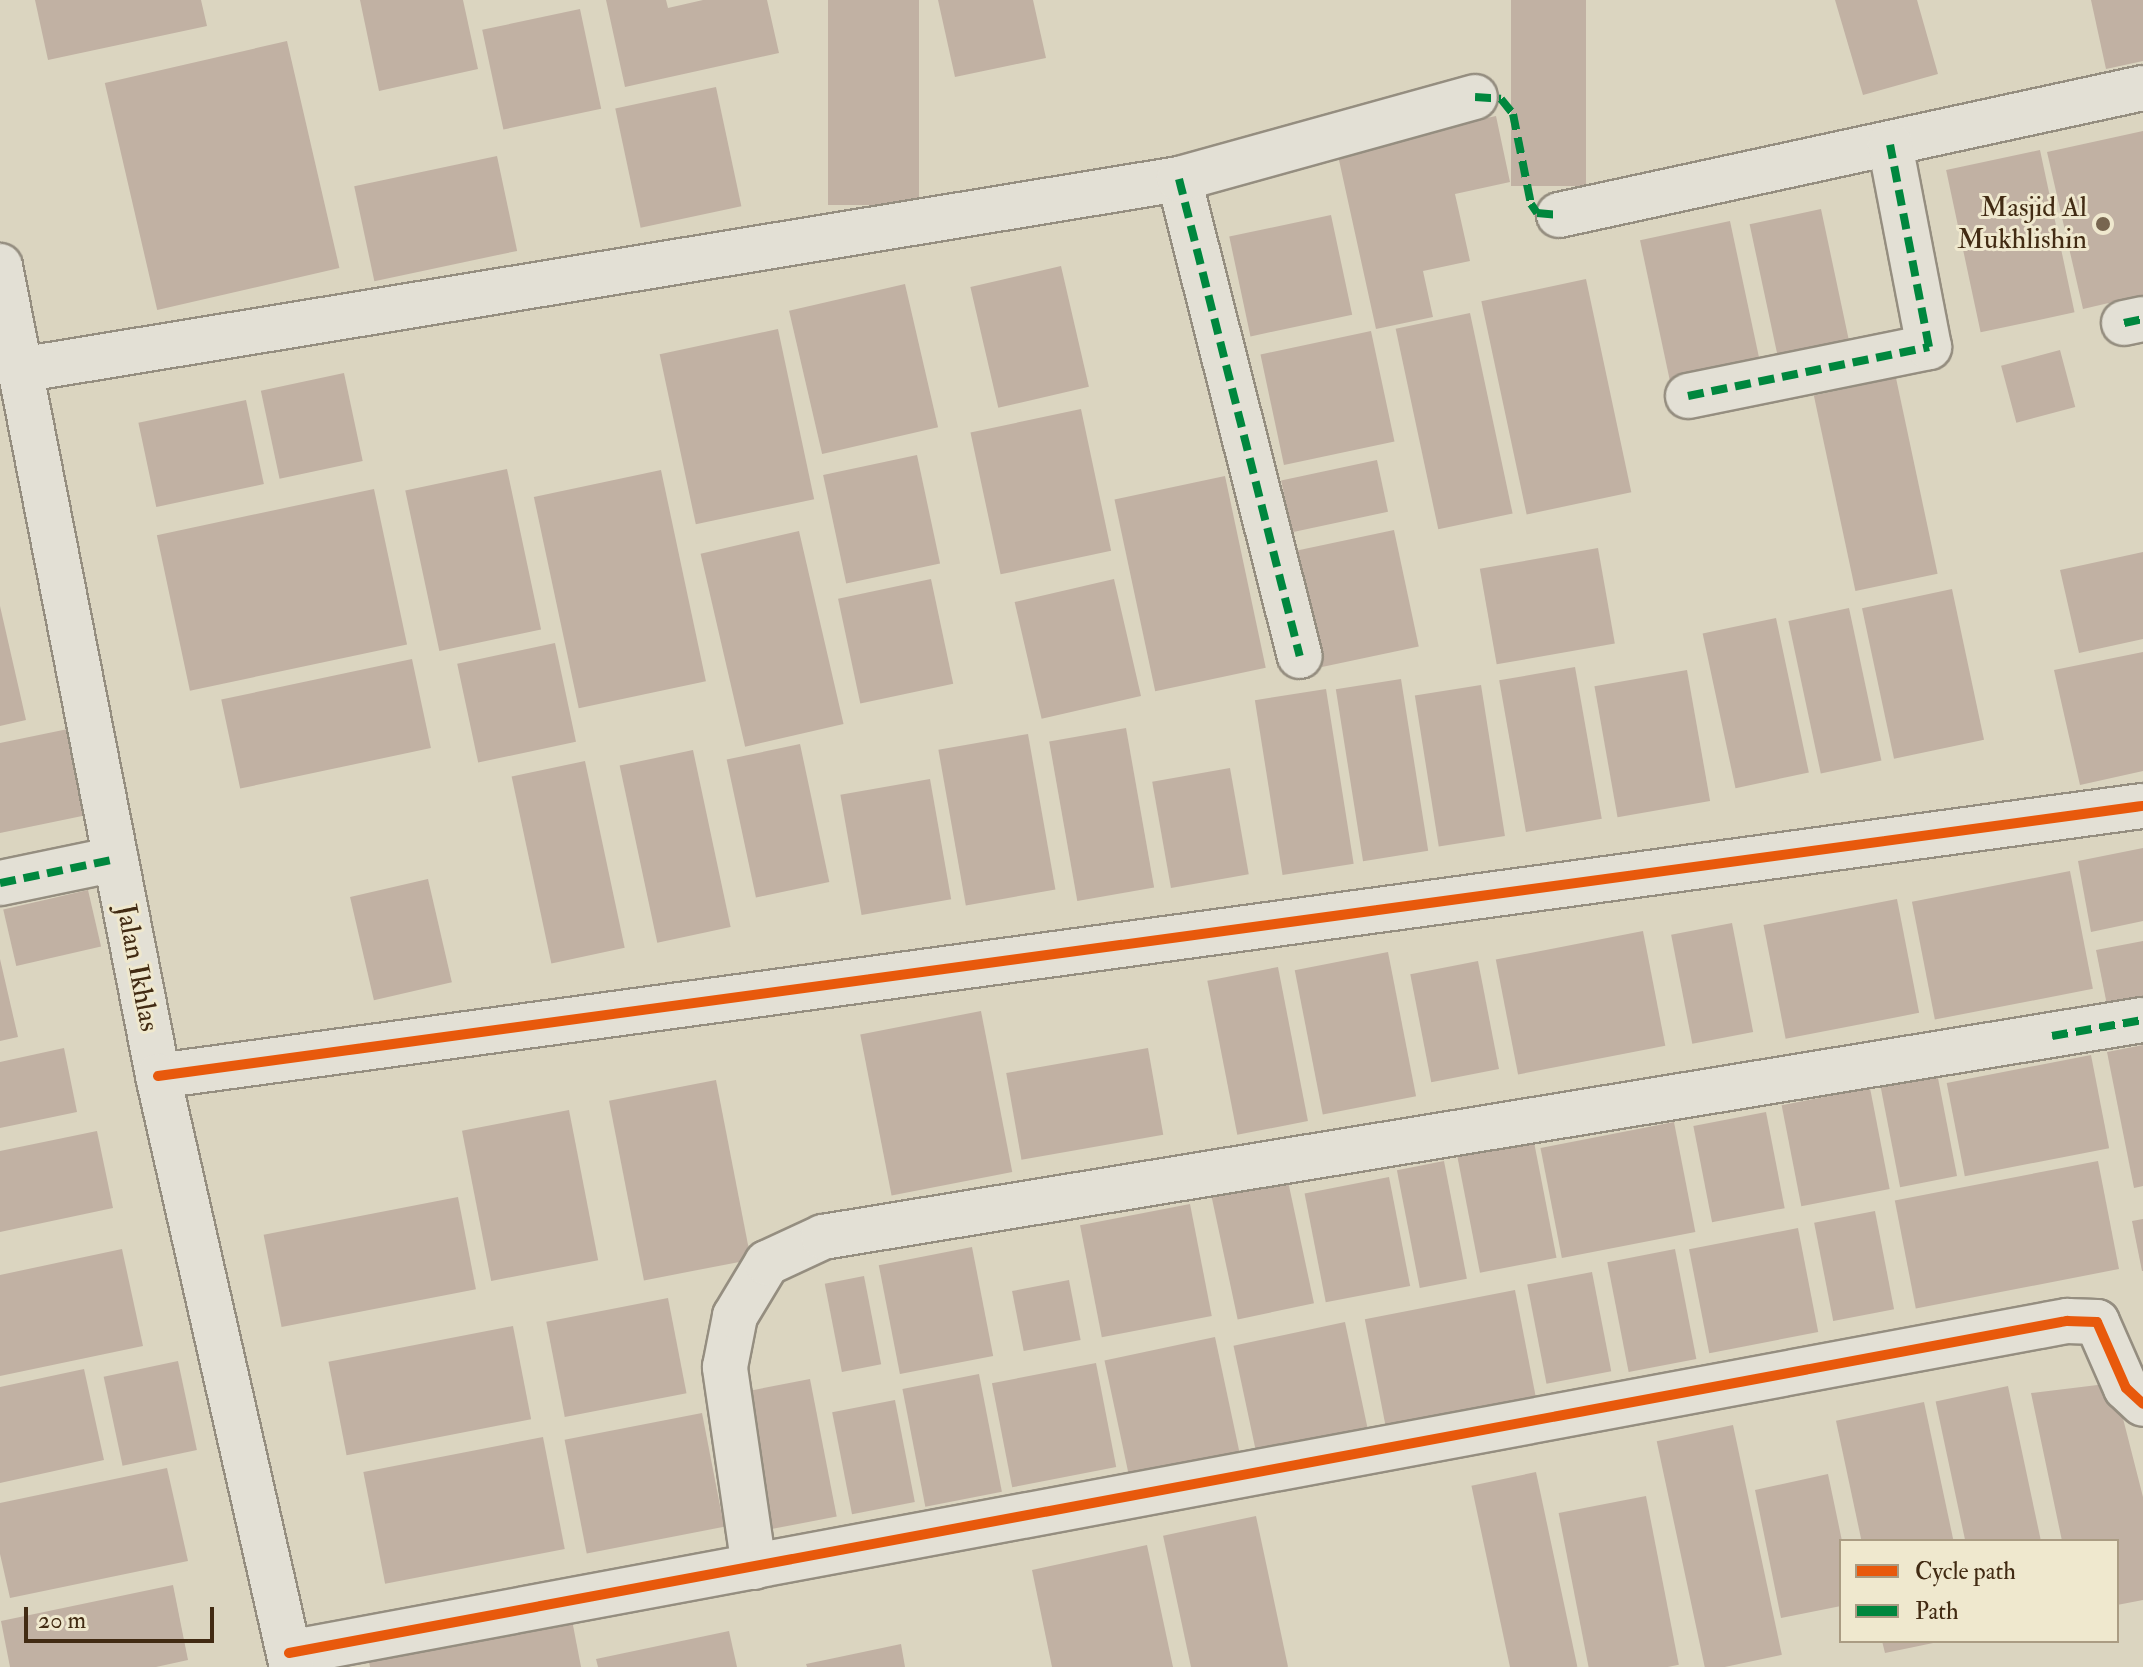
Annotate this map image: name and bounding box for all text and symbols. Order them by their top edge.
place label: Masjid Al Mukhlishin [1957,191,2087,257]
marker: Masjid Al Mukhlishin [2094,215,2112,233]
street label: Jalan Ikhlas [108,902,166,1034]
legend [1839,1539,2119,1643]
text: Cycle path [1915,1556,2016,1587]
scale bar [28,1591,218,1641]
text: Path [1915,1596,1959,1627]
text: 20 m [38,1605,86,1636]

